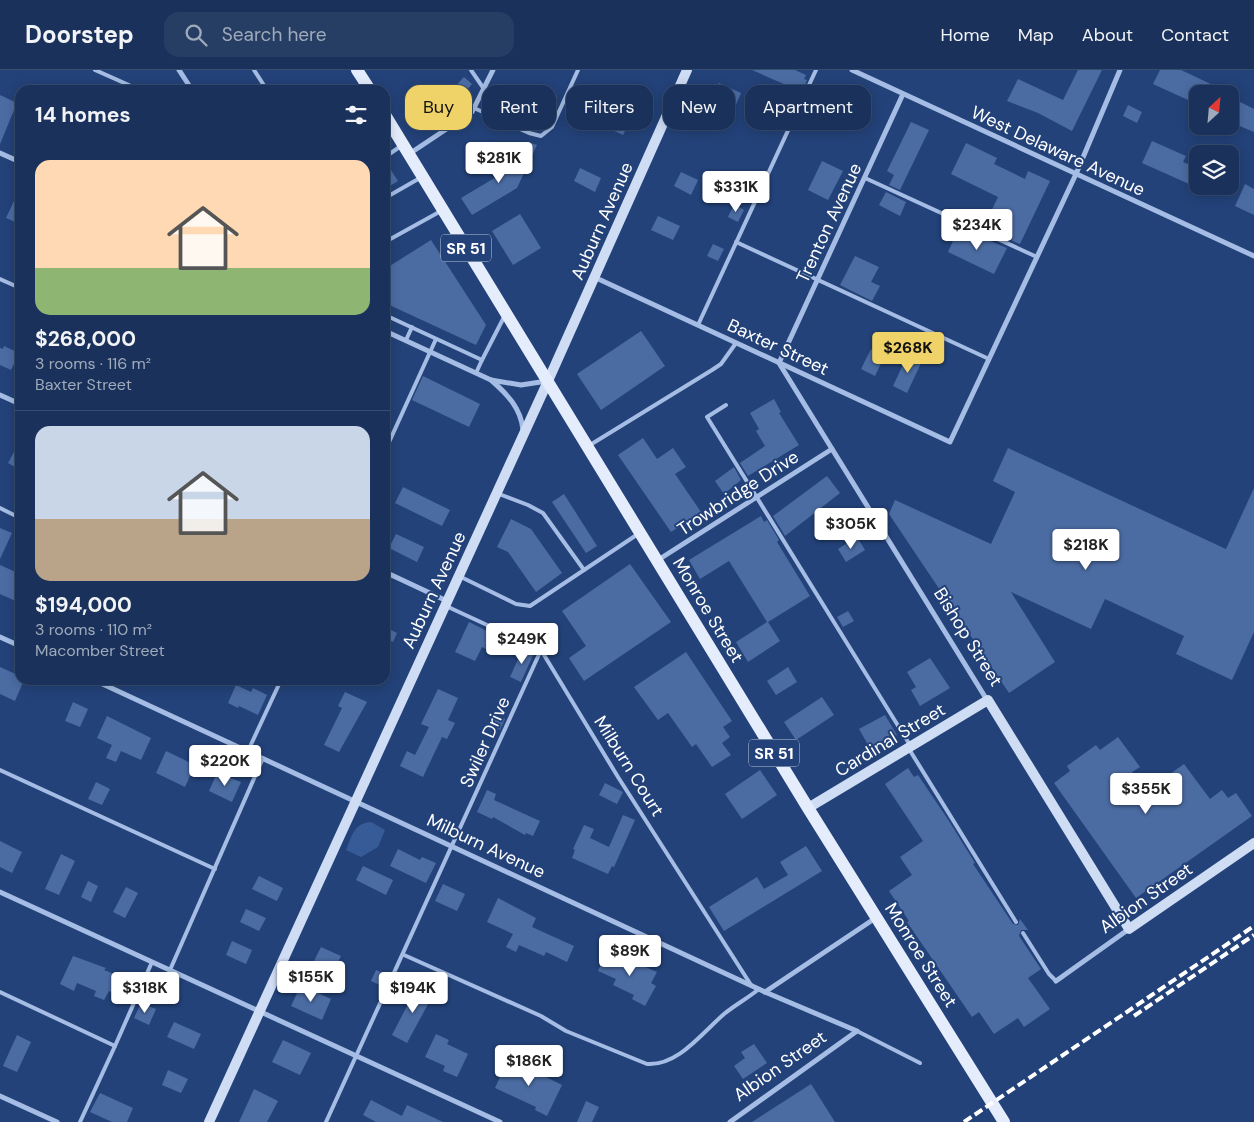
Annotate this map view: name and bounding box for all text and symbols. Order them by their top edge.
search box [164,12,514,57]
text: Doorstep [25,19,134,50]
icon: search [182,21,210,49]
text: Search here [222,22,327,47]
text: Home [940,23,990,47]
text: Map [1018,23,1054,47]
text: About [1082,23,1133,47]
text: Contact [1161,23,1229,47]
chip: Buy [405,85,472,130]
chip: Rent [482,85,556,130]
chip: Filters [566,85,653,130]
chip: New [663,85,735,130]
chip: Apartment [745,85,871,130]
north arrow [1189,85,1239,135]
map controls [1189,85,1239,195]
street label: West Delaware Avenue [967,100,1149,202]
text: 14 homes [35,101,131,129]
icon: filters [342,101,370,129]
pin: $281K [464,142,534,184]
button: layers [1189,145,1239,195]
text: $281K [477,147,521,168]
street label: Auburn Avenue [565,158,639,284]
street label: Trenton Avenue [791,159,867,287]
pin: $331K [701,170,771,213]
text: $331K [713,176,759,197]
icon: home [158,193,248,283]
pin: $234K [942,208,1012,251]
text: $234K [952,214,1002,235]
road number: SR 51 [441,234,491,262]
street label: Baxter Street [724,313,832,381]
text: $268,000 [35,325,136,353]
pin: $268K [873,332,943,374]
text: $268K [883,337,933,358]
text: 3 rooms · 116 m² [35,353,151,374]
text: Baxter Street [35,374,132,395]
street label: Trowbridge Drive [673,445,803,541]
icon: home [158,458,248,548]
pin: $305K [816,508,886,550]
text: $305K [826,513,876,534]
street label: Auburn Avenue [396,528,472,652]
pin: $218K [1051,528,1121,571]
text: $218K [1063,534,1109,555]
street label: Monroe Street [667,553,749,667]
street label: Bishop Street [928,583,1008,691]
text: $194,000 [35,591,132,619]
text: 3 rooms · 110 m² [35,619,152,640]
pin: $249K [487,622,557,665]
text: $249K [497,628,547,649]
text: Macomber Street [35,640,165,661]
street label: Swiler Drive [454,693,516,791]
street label: Cardinal Street [830,698,950,782]
street label: Milburn Court [588,711,670,821]
road number: SR 51 [749,740,799,766]
pin: $220K [190,744,260,787]
text: $220K [200,750,250,771]
pin: $355K [1111,772,1181,815]
text: $355K [1121,778,1171,799]
street label: Milburn Avenue [423,808,549,884]
street label: Albion Street [1095,857,1197,939]
street label: Monroe Street [879,898,963,1012]
pin: $89K [600,934,660,977]
text: $89K [610,940,650,961]
pin: $155K [276,960,346,1003]
text: $155K [288,966,334,987]
pin: $318K [110,972,180,1014]
pin: $194K [378,972,448,1014]
text: $318K [122,977,168,998]
text: $194K [390,977,436,998]
street label: Albion Street [729,1025,831,1107]
pin: $186K [494,1044,564,1087]
text: $186K [506,1050,552,1071]

